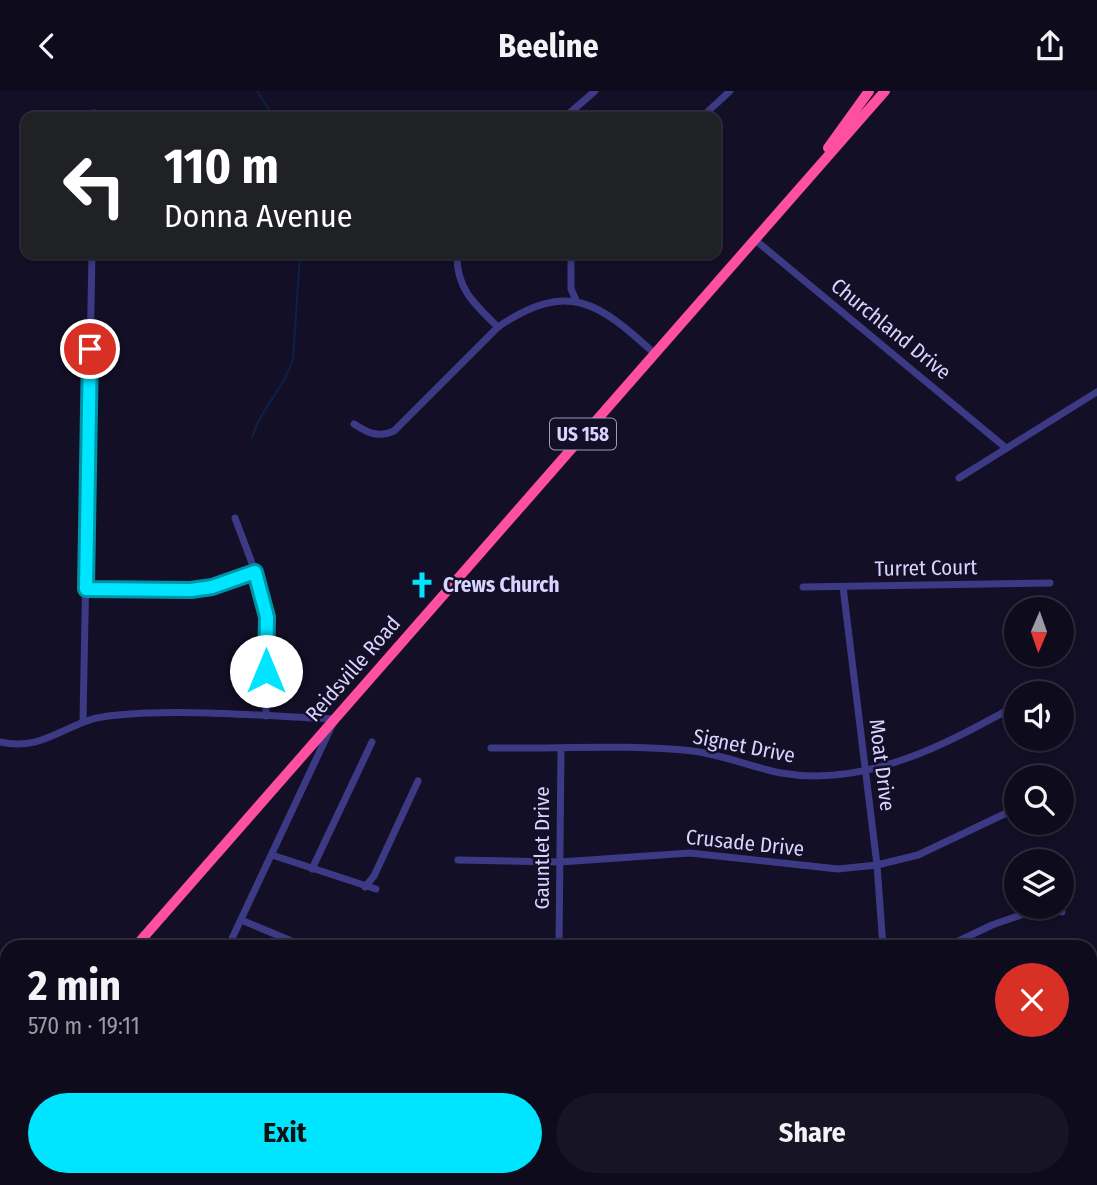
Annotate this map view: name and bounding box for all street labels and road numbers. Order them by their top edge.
street label: Churchland Drive [826,273,956,385]
road number: US 158 [550,419,616,449]
street label: Turret Court [874,554,978,582]
street label: Reidsville Road [300,611,406,727]
street label: Moat Drive [863,718,901,812]
street label: Signet Drive [691,723,797,769]
street label: Gauntlet Drive [529,786,555,910]
street label: Crusade Drive [685,824,805,862]

